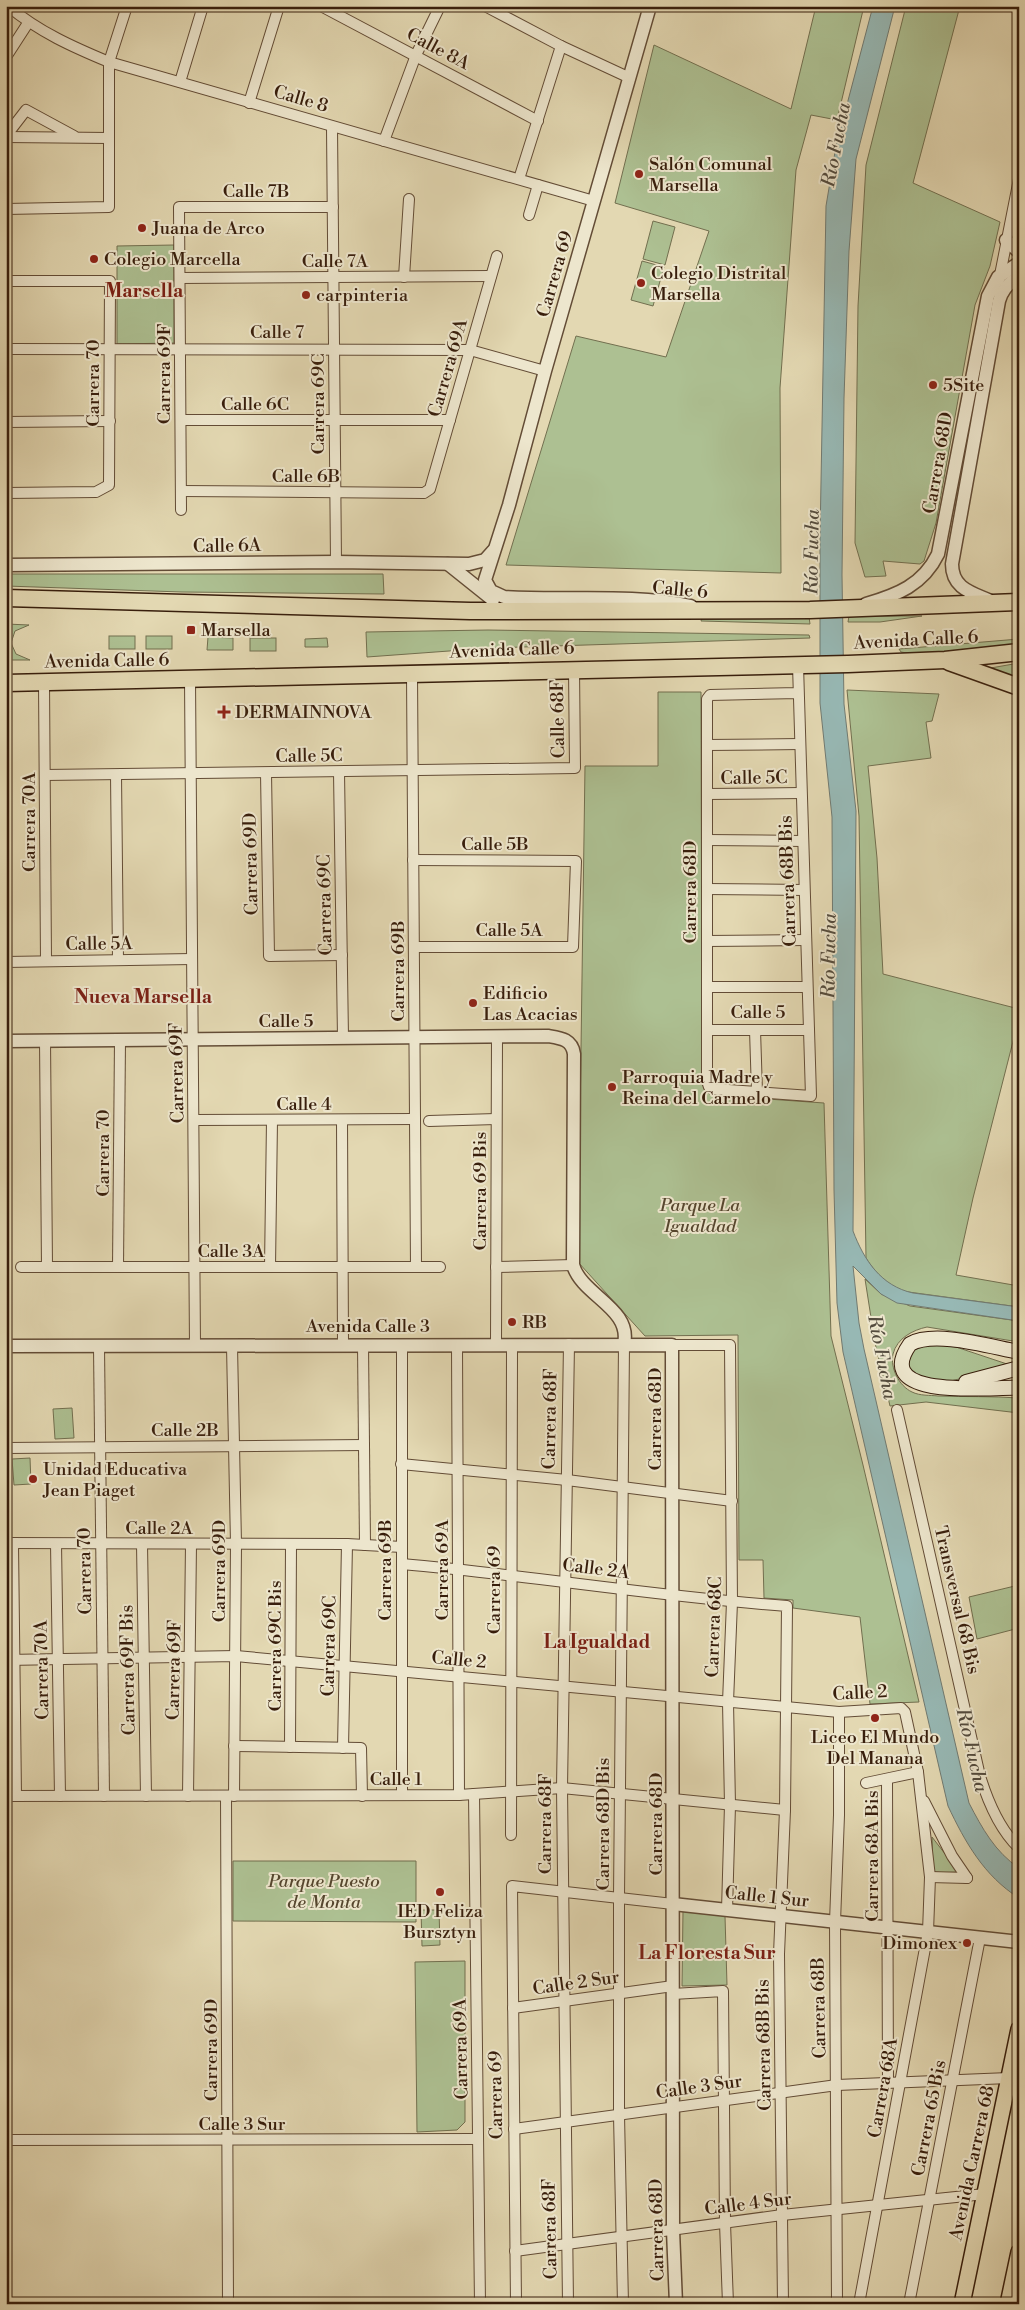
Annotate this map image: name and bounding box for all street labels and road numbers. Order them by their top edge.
street label: Calle 8A [402,23,474,75]
street label: Calle 8 [271,80,331,118]
street label: Calle 7B [223,180,289,203]
street label: Carrera 69 [532,228,578,320]
street label: Calle 7A [302,250,369,273]
street label: Carrera 69A [423,316,473,420]
street label: Calle 7 [250,321,304,344]
street label: Carrera 69F [153,324,176,424]
street label: Carrera 70 [82,339,105,427]
street label: Carrera 69C [307,353,330,455]
street label: Calle 6C [221,393,289,416]
street label: Carrera 68D [918,410,958,516]
street label: Calle 6B [272,465,340,488]
street label: Calle 6A [193,534,262,558]
street label: Calle 6 [651,576,709,604]
street label: Avenida Calle 6 [852,625,979,655]
street label: Avenida Calle 6 [448,636,575,664]
street label: Avenida Calle 6 [43,648,170,674]
street label: Calle 68F [546,679,570,759]
street label: Calle 5C [275,744,343,768]
street label: Calle 5C [720,766,788,790]
street label: Carrera 70A [18,771,41,872]
street label: Carrera 69D [239,812,263,916]
street label: Carrera 68B Bis [774,815,802,947]
street label: Calle 5B [461,833,529,856]
street label: Carrera 68D [679,841,702,943]
street label: Carrera 69C [313,854,337,956]
street label: Calle 5A [475,919,543,942]
street label: Carrera 69B [387,920,410,1022]
street label: Calle 5A [65,932,133,956]
street label: Calle 5 [731,1001,785,1024]
street label: Calle 5 [259,1010,313,1033]
street label: Carrera 69F [165,1022,189,1123]
street label: Calle 4 [276,1093,332,1116]
street label: Carrera 70 [92,1109,115,1197]
street label: Carrera 69 Bis [469,1131,492,1250]
street label: Calle 3A [197,1240,265,1263]
street label: Avenida Calle 3 [305,1315,430,1338]
street label: Carrera 68F [538,1368,562,1470]
street label: Carrera 68D [644,1368,667,1470]
street label: Calle 2B [151,1419,219,1442]
street label: Calle 2A [125,1517,193,1540]
street label: Carrera 69B [374,1519,397,1621]
street label: Carrera 69A [431,1519,454,1621]
street label: Carrera 69D [208,1520,231,1622]
street label: Transversal 68 Bis [929,1524,985,1676]
street label: Carrera 70 [73,1527,97,1615]
street label: Carrera 69 [483,1546,506,1634]
street label: Calle 2A [561,1553,632,1585]
street label: Carrera 68C [701,1576,727,1678]
street label: Carrera 69C Bis [264,1580,287,1712]
street label: Carrera 69C [317,1595,341,1697]
street label: Carrera 69F Bis [115,1604,141,1736]
street label: Carrera 70A [30,1619,54,1720]
street label: Carrera 69F [162,1619,186,1720]
street label: Calle 2 [431,1646,487,1674]
street label: Calle 2 [832,1680,888,1706]
street label: Carrera 68D Bis [592,1757,615,1890]
street label: Calle 1 [370,1768,423,1791]
street label: Carrera 68D [645,1773,668,1875]
street label: Carrera 68F [534,1774,557,1874]
street label: Carrera 68A Bis [861,1790,884,1922]
street label: Calle 1 Sur [724,1881,811,1913]
street label: Carrera 68B [807,1957,831,2059]
street label: Calle 2 Sur [531,1966,621,2000]
street label: Carrera 68B Bis [751,1979,777,2111]
street label: Carrera 69A [449,1998,473,2100]
street label: Carrera 69D [200,1999,223,2101]
street label: Carrera 68A [863,2036,903,2140]
street label: Carrera 69 [484,2050,508,2140]
street label: Carrera 65 Bis [906,2058,952,2178]
street label: Calle 3 Sur [654,2070,744,2104]
street label: Avenida Carrera 68 [944,2083,1000,2244]
street label: Calle 3 Sur [199,2113,286,2136]
street label: Carrera 68F [538,2178,562,2280]
street label: Carrera 68D [645,2178,669,2282]
street label: Calle 4 Sur [703,2187,793,2221]

